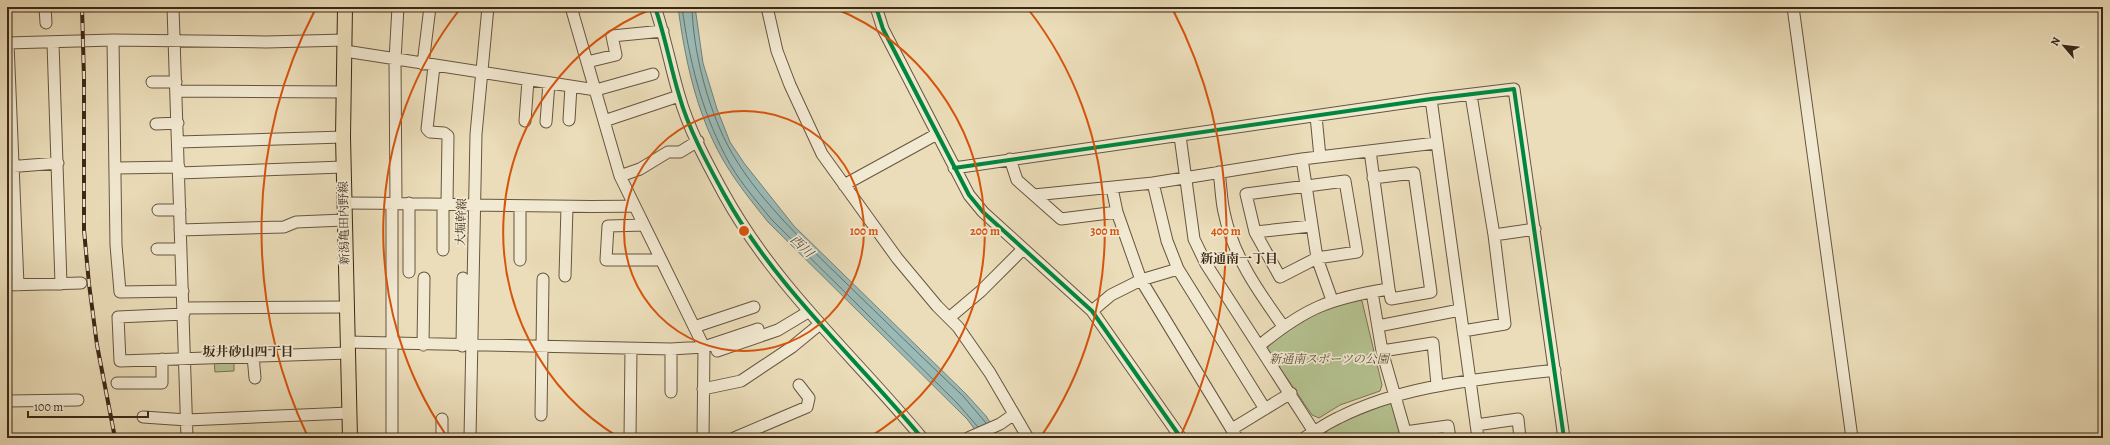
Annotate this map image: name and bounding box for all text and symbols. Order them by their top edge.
north arrow [2044,26,2084,66]
text: N [2047,34,2064,49]
street label: 新潟亀田内野線 [335,181,353,265]
street label: 大堀幹線 [452,198,470,246]
text: 100 m [850,223,878,239]
text: 200 m [970,223,1000,239]
text: 300 m [1090,223,1120,239]
text: 400 m [1211,223,1241,239]
centre of rings [737,224,751,238]
water label: 西川 [787,231,819,263]
district label: 新通南一丁目 [1200,250,1278,267]
district label: 坂井砂山四丁目 [202,343,294,360]
park label: 新通南スポーツの公園 [1269,351,1391,367]
scale bar [28,393,148,419]
text: 100 m [34,399,63,415]

